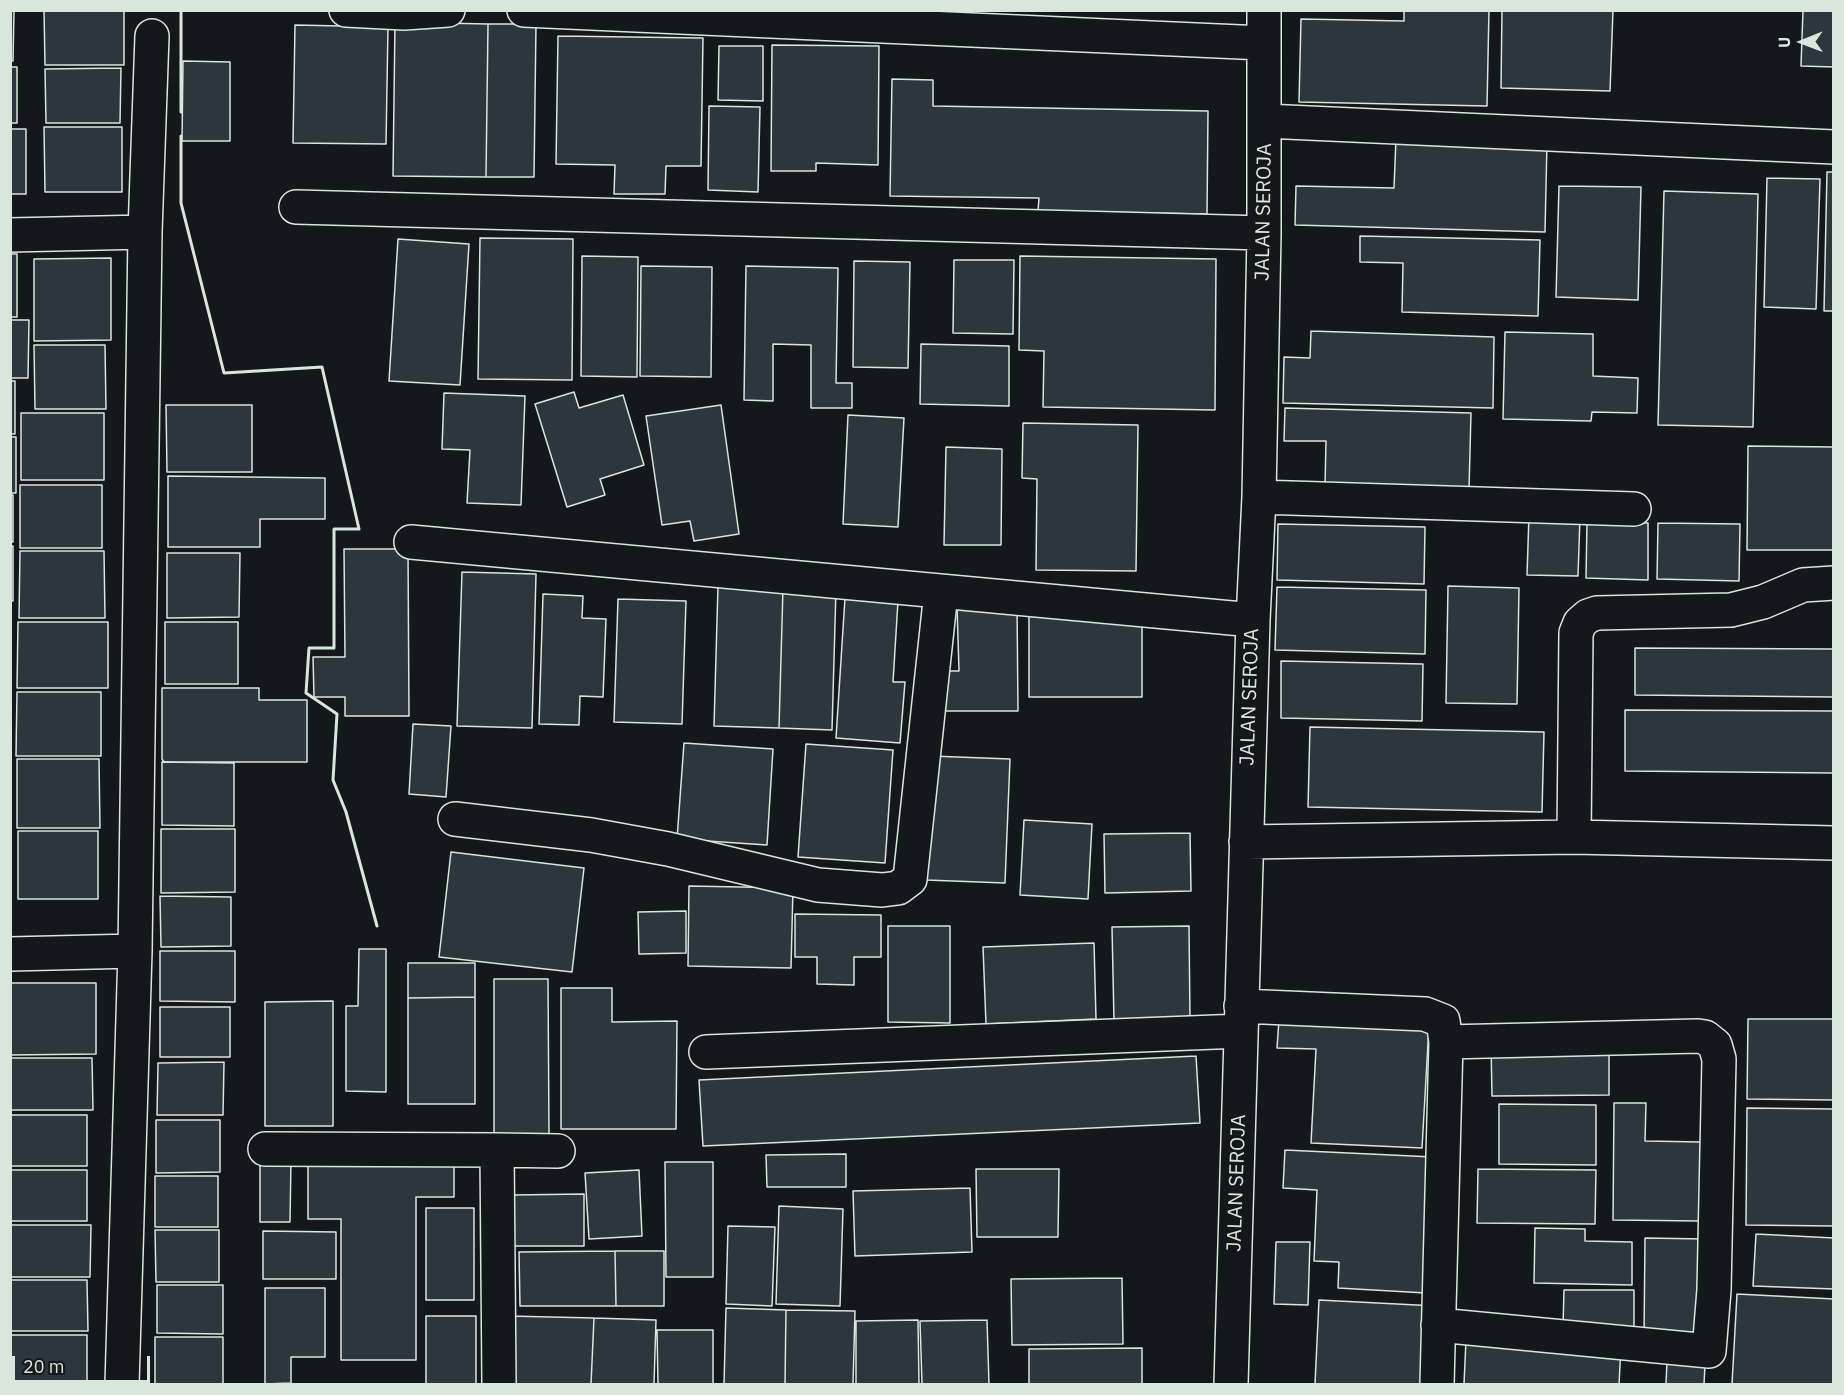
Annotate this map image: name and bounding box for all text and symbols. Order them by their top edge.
north arrow [1772,12,1832,72]
text: U [1774,37,1794,48]
street label: JALAN SEROJA [1251,143,1277,281]
street label: JALAN SEROJA [1236,628,1264,766]
street label: JALAN SEROJA [1223,1114,1251,1252]
scale bar [15,1344,153,1382]
text: 20 m [23,1355,65,1378]

